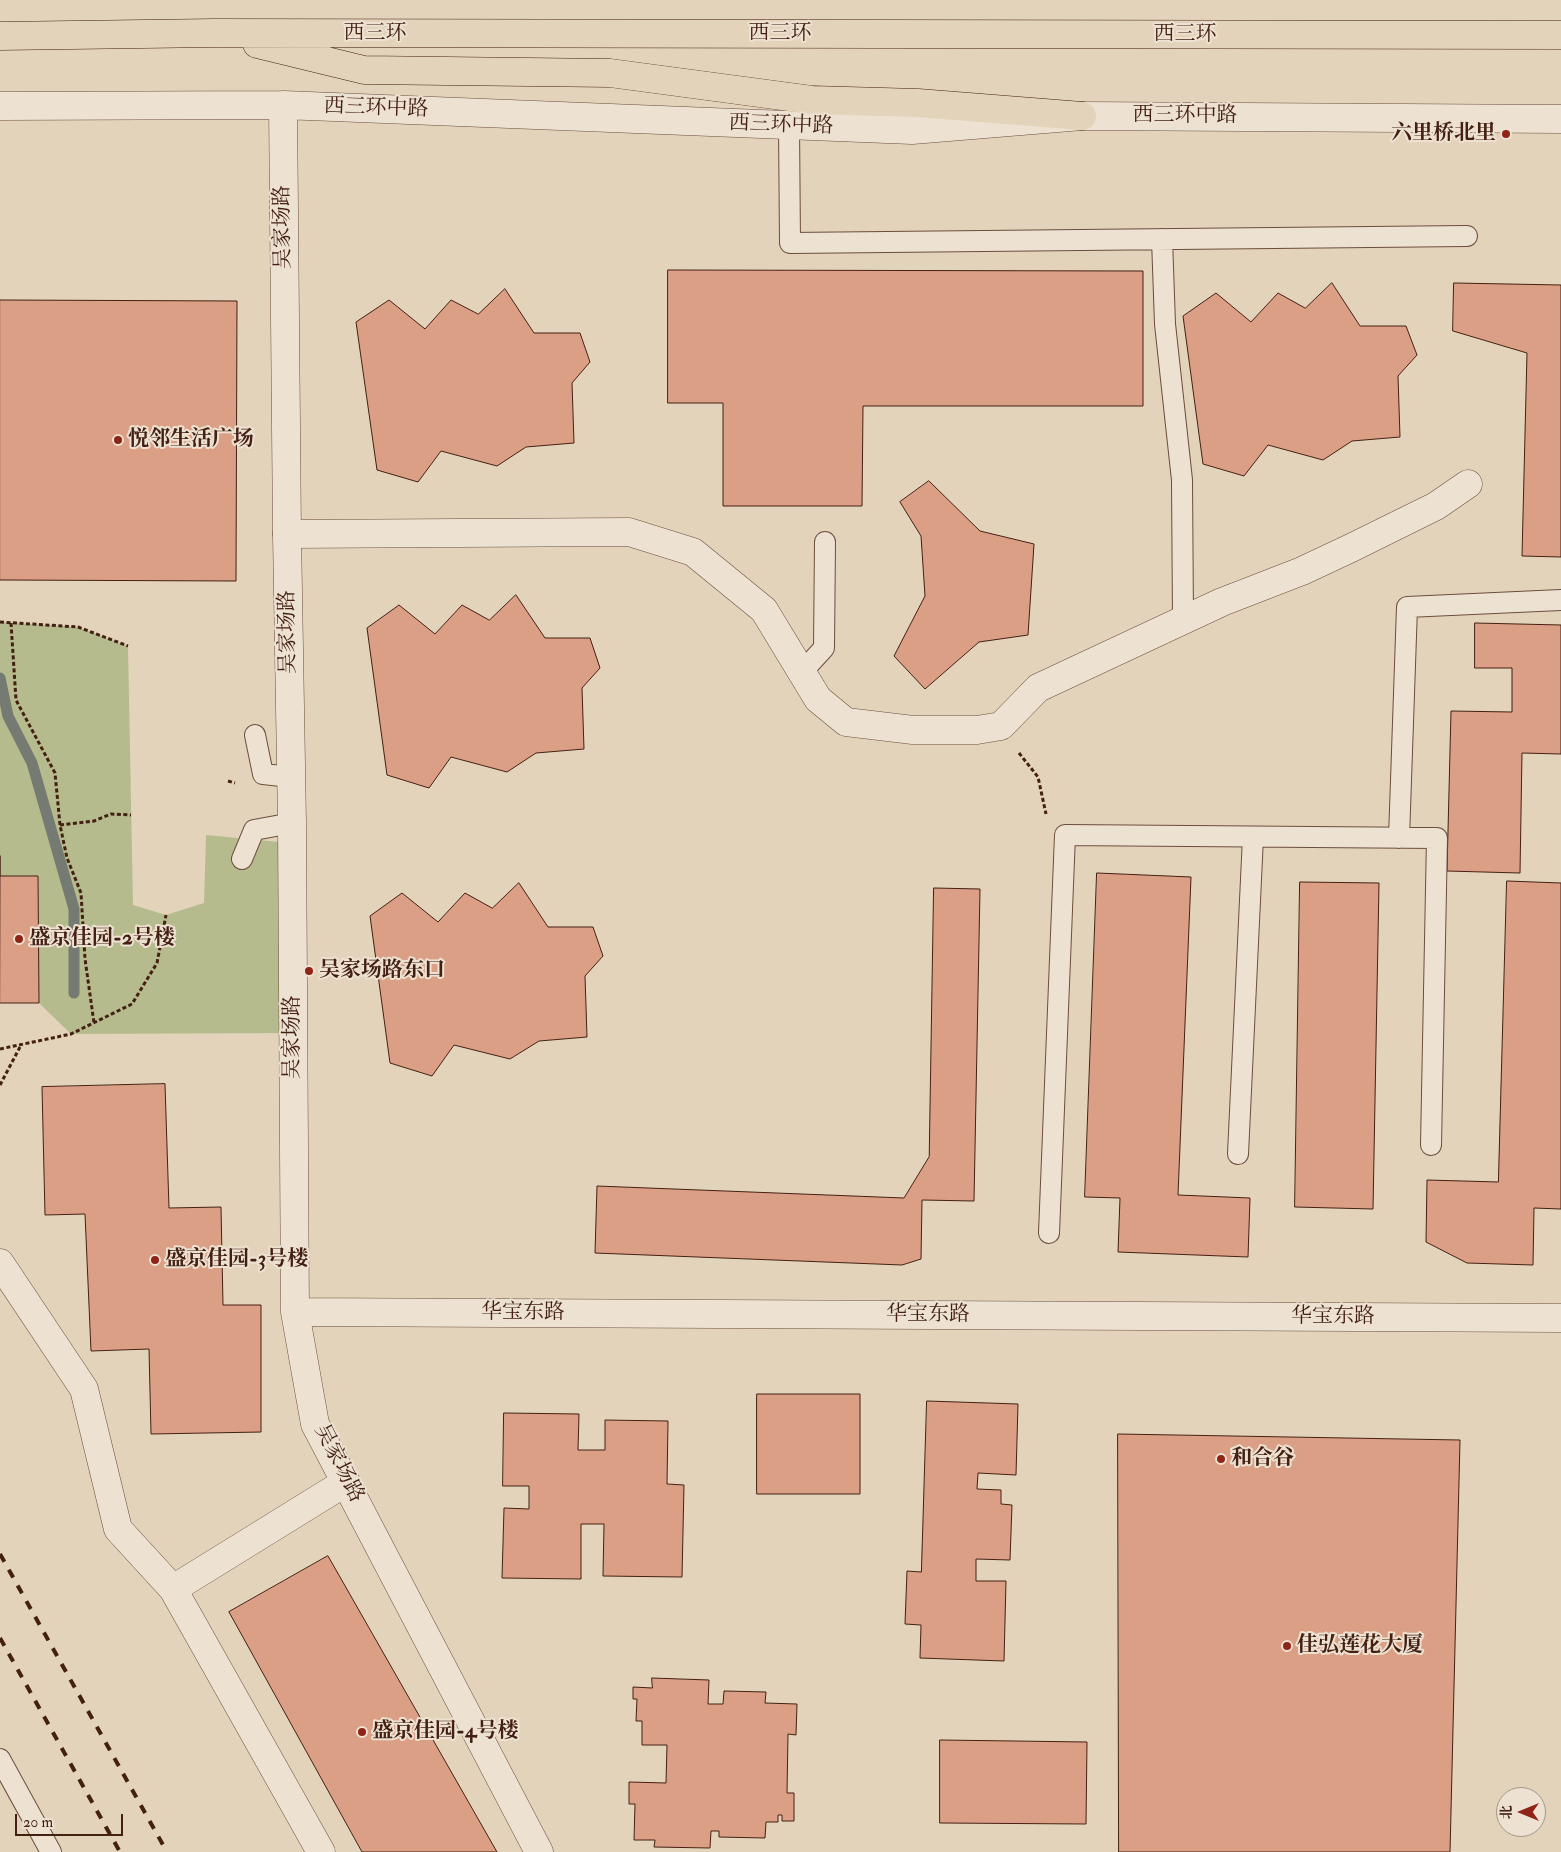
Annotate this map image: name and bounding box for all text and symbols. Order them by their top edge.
street label: 西三环 [344,21,406,47]
street label: 西三环 [749,21,811,47]
street label: 西三环 [1154,22,1216,48]
street label: 西三环中路 [323,95,429,123]
street label: 西三环中路 [1133,103,1237,129]
street label: 西三环中路 [728,112,834,140]
place label: 六里桥北里 [1391,121,1496,147]
marker: 六里桥北里 [1500,128,1512,140]
street label: 吴家场路 [271,185,297,269]
place label: 悦邻生活广场 [128,427,254,453]
marker: 悦邻生活广场 [112,434,124,446]
street label: 吴家场路 [276,590,302,674]
place label: 盛京佳园-2号楼 [29,926,175,952]
marker: 盛京佳园-2号楼 [13,933,25,945]
place label: 吴家场路东口 [319,958,445,984]
marker: 吴家场路东口 [303,965,315,977]
street label: 吴家场路 [280,995,306,1079]
place label: 盛京佳园-3号楼 [165,1247,308,1273]
marker: 盛京佳园-3号楼 [149,1254,161,1266]
street label: 华宝东路 [481,1300,565,1326]
street label: 华宝东路 [886,1302,970,1328]
street label: 华宝东路 [1291,1304,1375,1330]
street label: 吴家场路 [308,1421,368,1507]
place label: 和合谷 [1231,1446,1294,1472]
marker: 和合谷 [1215,1453,1227,1465]
place label: 佳弘莲花大厦 [1297,1633,1423,1659]
marker: 佳弘莲花大厦 [1281,1640,1293,1652]
place label: 盛京佳园-4号楼 [372,1719,518,1745]
marker: 盛京佳园-4号楼 [356,1726,368,1738]
north arrow [1496,1787,1546,1837]
scale bar [18,1804,125,1836]
text: 北 [1498,1805,1515,1819]
text: 20 m [23,1813,53,1832]

